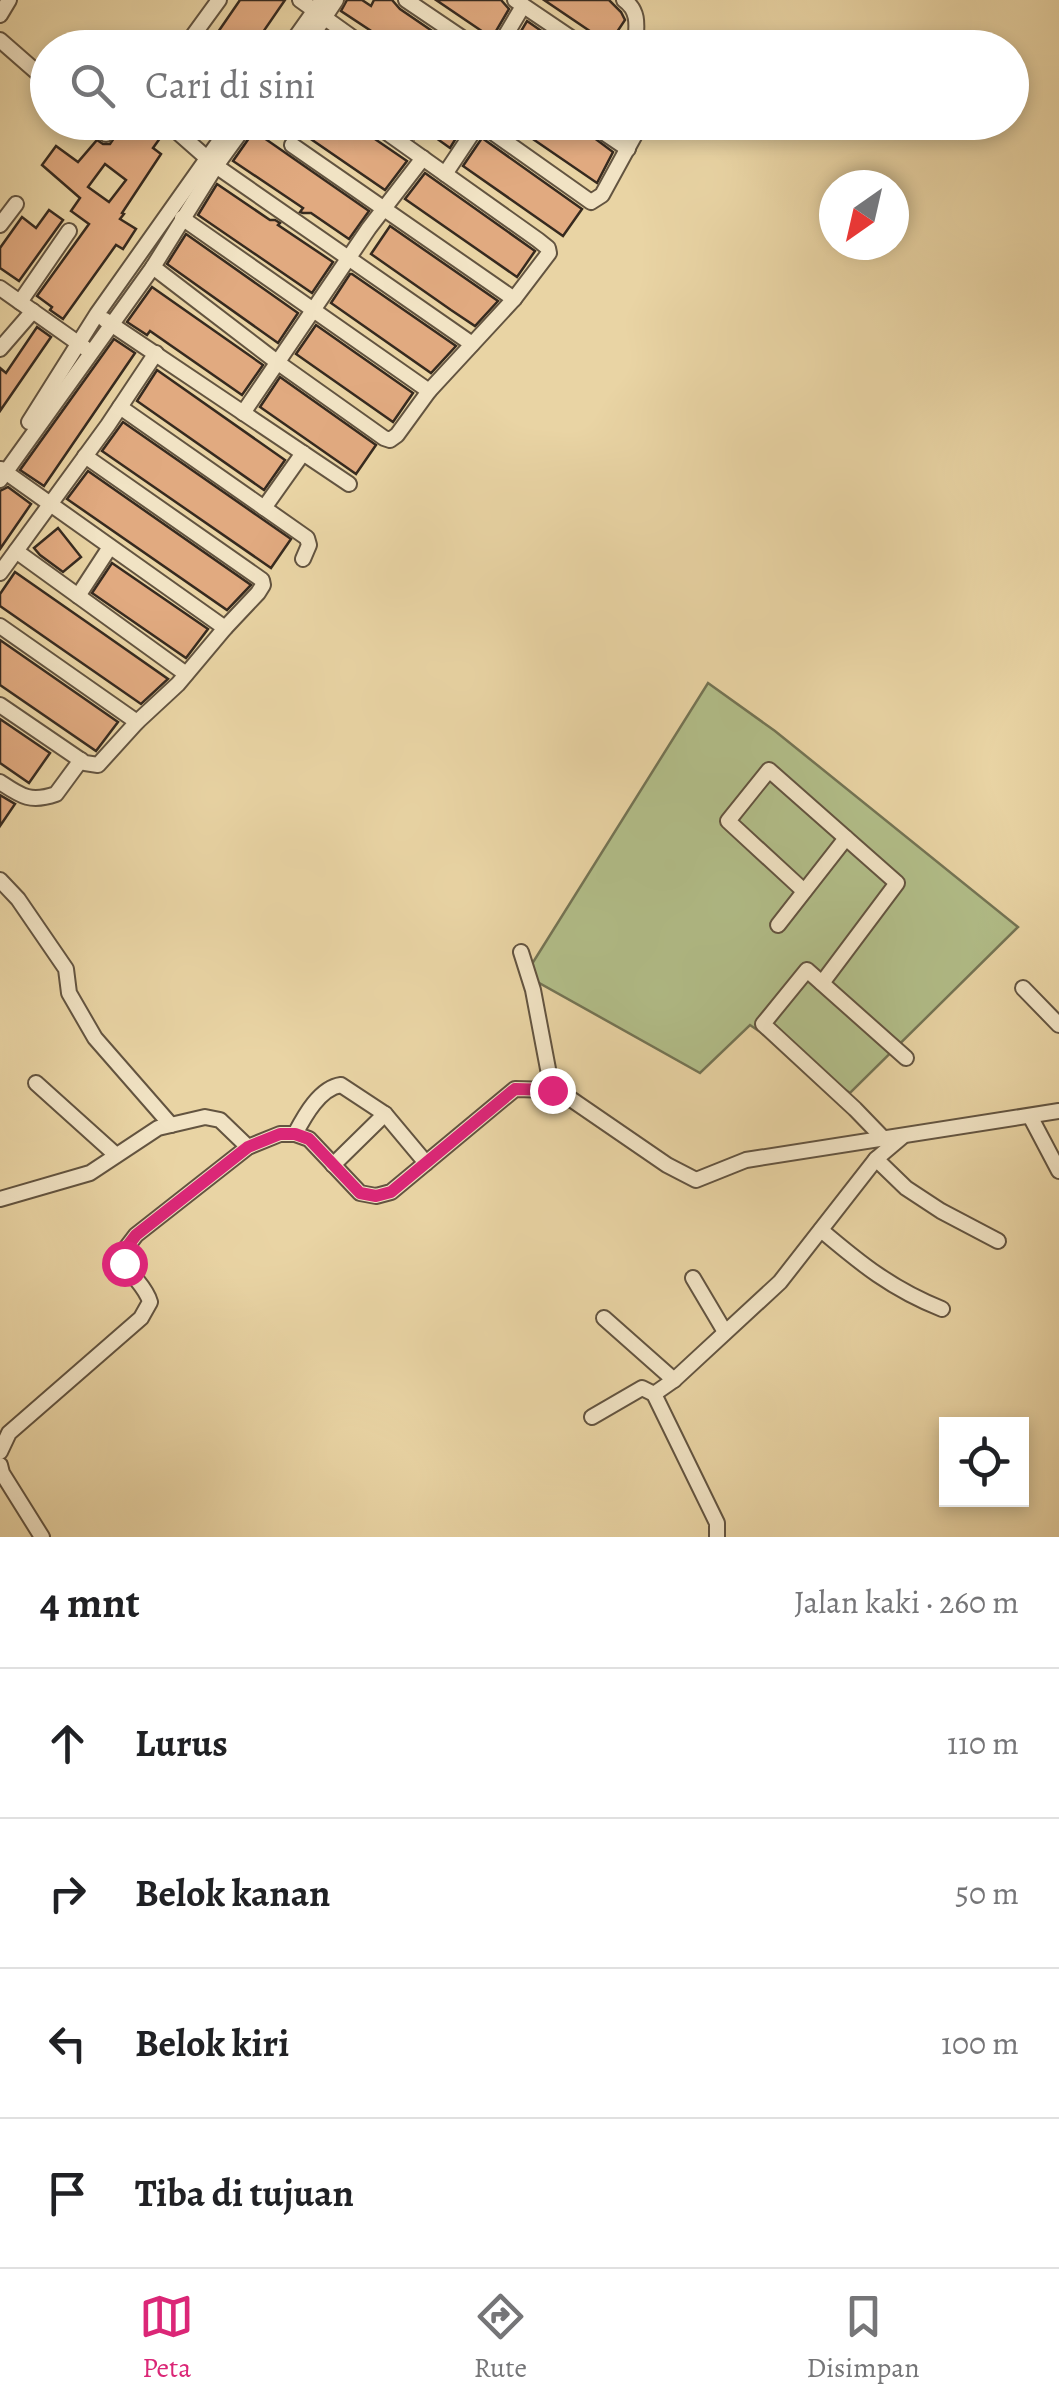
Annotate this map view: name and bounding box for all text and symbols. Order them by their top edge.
search box [30,30,1029,140]
icon: search [65,58,120,113]
text: Cari di sini [145,59,315,111]
north arrow [819,170,909,260]
route end [530,1068,576,1114]
route start [102,1241,148,1287]
map controls [939,1417,1029,1507]
button: locate [939,1417,1029,1507]
text: 4 mnt [40,1574,140,1631]
text: Jalan kaki · 260 m [794,1580,1019,1624]
icon: ahead [40,1716,95,1771]
text: Lurus [135,1717,228,1769]
text: 110 m [947,1721,1019,1765]
icon: right [40,1866,95,1921]
text: Belok kanan [135,1867,330,1919]
text: 50 m [955,1871,1019,1915]
icon: left [40,2016,95,2071]
text: Belok kiri [135,2017,289,2069]
text: 100 m [941,2021,1019,2065]
icon: arrive [40,2166,95,2221]
text: Tiba di tujuan [135,2167,354,2219]
tab: Peta [139,2289,194,2387]
tab: Rute [473,2289,528,2387]
tab: Disimpan [806,2289,920,2387]

